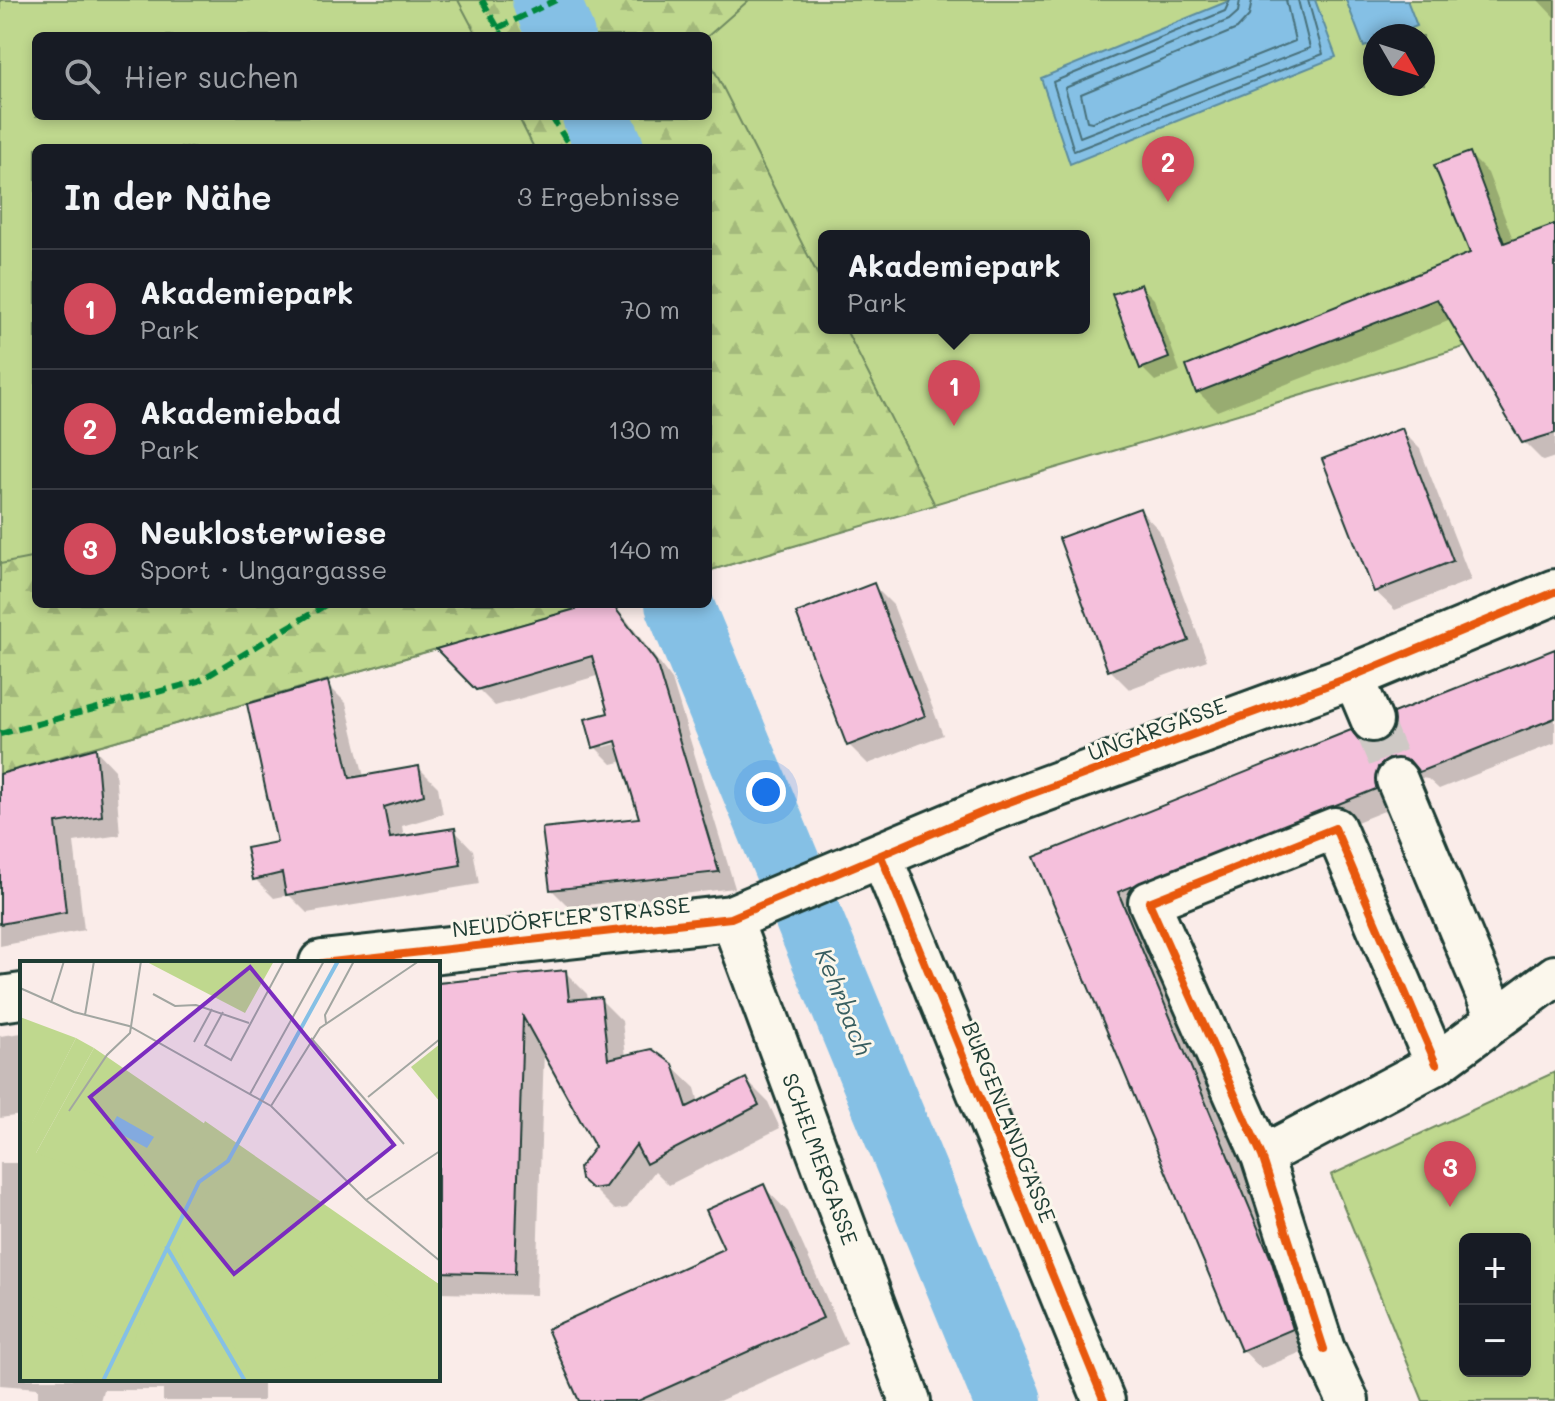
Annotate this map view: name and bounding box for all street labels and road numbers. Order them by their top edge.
street label: UNGARGASSE [1084,690,1230,767]
street label: NEUDÖRFLER STRASSE [451,890,691,943]
street label: BURGENLANDGASSE [956,1017,1063,1227]
street label: SCHELMERGASSE [776,1069,865,1249]

